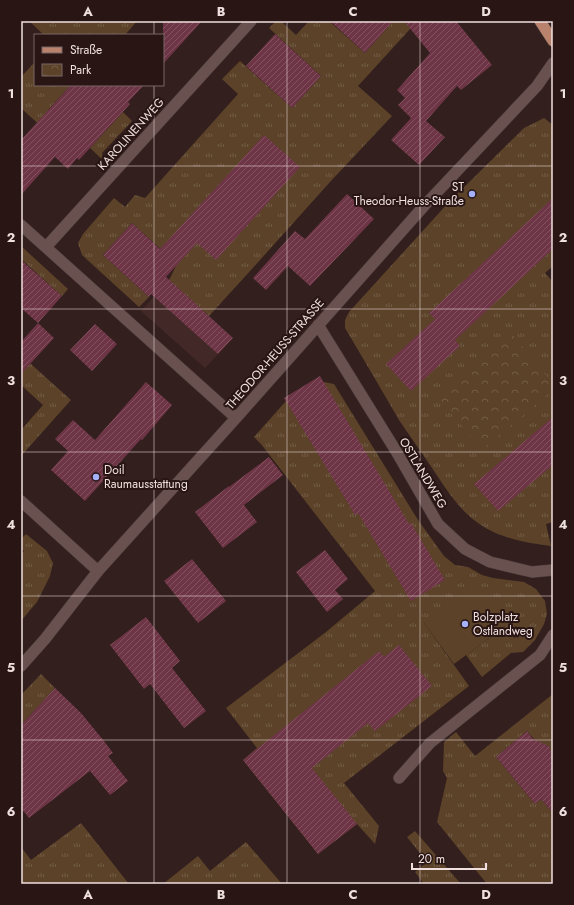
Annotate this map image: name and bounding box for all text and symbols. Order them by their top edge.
text: A [82,2,93,21]
text: B [217,2,226,21]
text: C [348,2,358,21]
text: D [481,2,491,21]
legend [34,34,164,86]
text: Straße [70,41,102,59]
text: Park [70,61,92,79]
text: 1 [8,84,14,103]
text: 1 [560,84,566,103]
street label: KAROLINENWEG [93,94,169,174]
place label: ST Theodor-Heuss-Straße [354,178,464,210]
marker: ST Theodor-Heuss-Straße [467,189,477,199]
text: 2 [7,228,15,247]
text: 2 [559,228,567,247]
street label: THEODOR-HEUSS-STRASSE [222,294,328,414]
text: 3 [7,371,15,390]
text: 3 [559,371,567,390]
street label: OSTLANDWEG [395,434,451,512]
place label: Doil Raumausstattung [104,461,188,493]
marker: Doil Raumausstattung [91,472,101,482]
text: 4 [6,515,16,534]
text: 4 [558,515,568,534]
place label: Bolzplatz Ostlandweg [473,608,533,640]
marker: Bolzplatz Ostlandweg [460,619,470,629]
text: 5 [7,658,15,677]
text: 5 [559,658,567,677]
text: 6 [7,802,16,821]
text: 6 [559,802,568,821]
scale bar [412,845,486,871]
text: 20 m [418,850,445,868]
text: A [82,885,93,904]
text: B [217,885,226,904]
text: C [348,885,358,904]
text: D [481,885,491,904]

